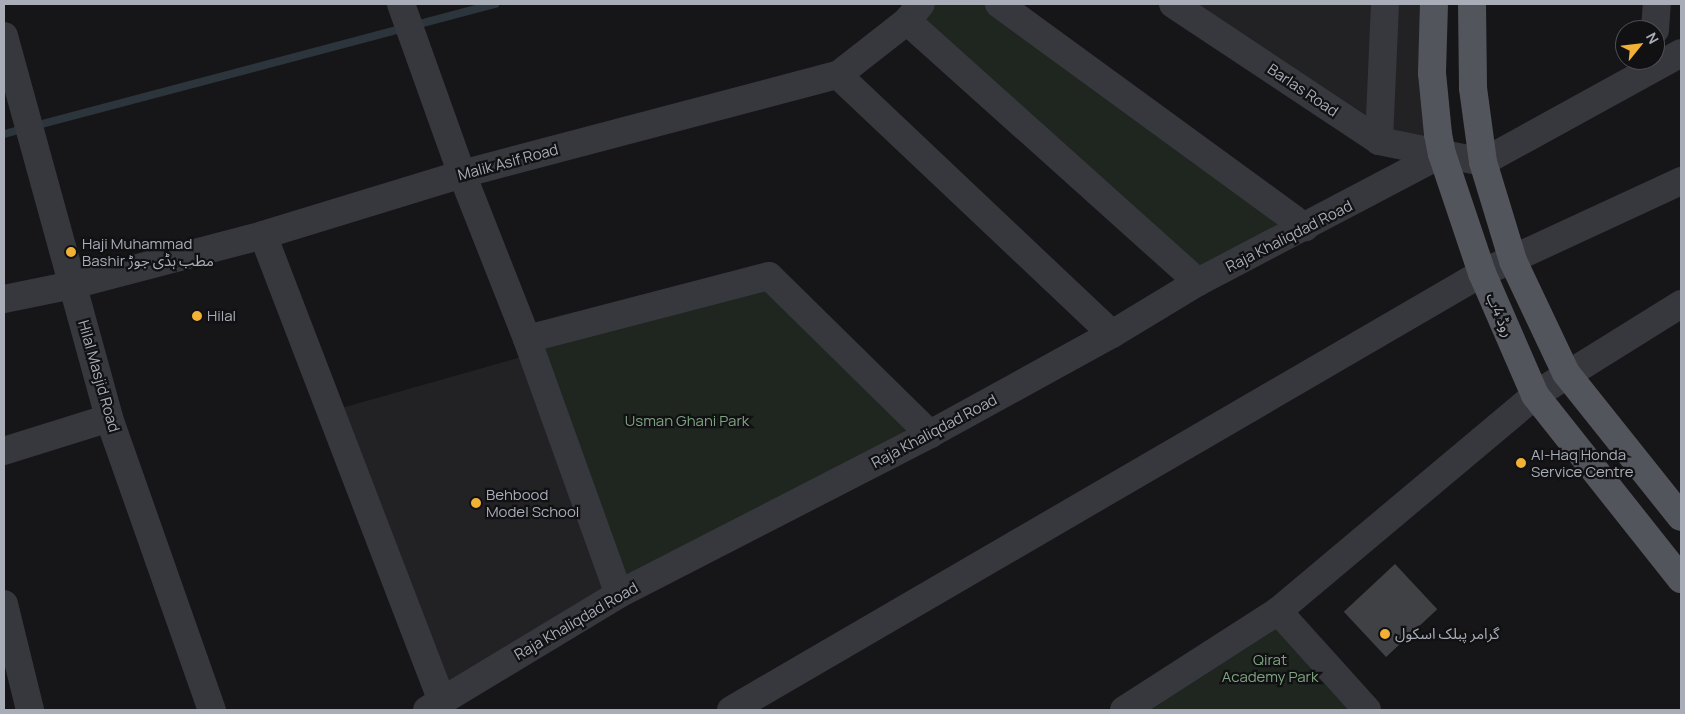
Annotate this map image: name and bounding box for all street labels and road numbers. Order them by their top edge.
street label: Barlas Road [1264,60,1342,120]
street label: Malik Asif Road [456,140,560,184]
street label: Raja Khaliqdad Road [1223,196,1355,276]
street label: روڈ 4ب [1483,290,1517,340]
street label: Hilal Masjid Road [74,318,124,434]
street label: Raja Khaliqdad Road [868,390,1000,472]
street label: Raja Khaliqdad Road [511,578,641,664]

